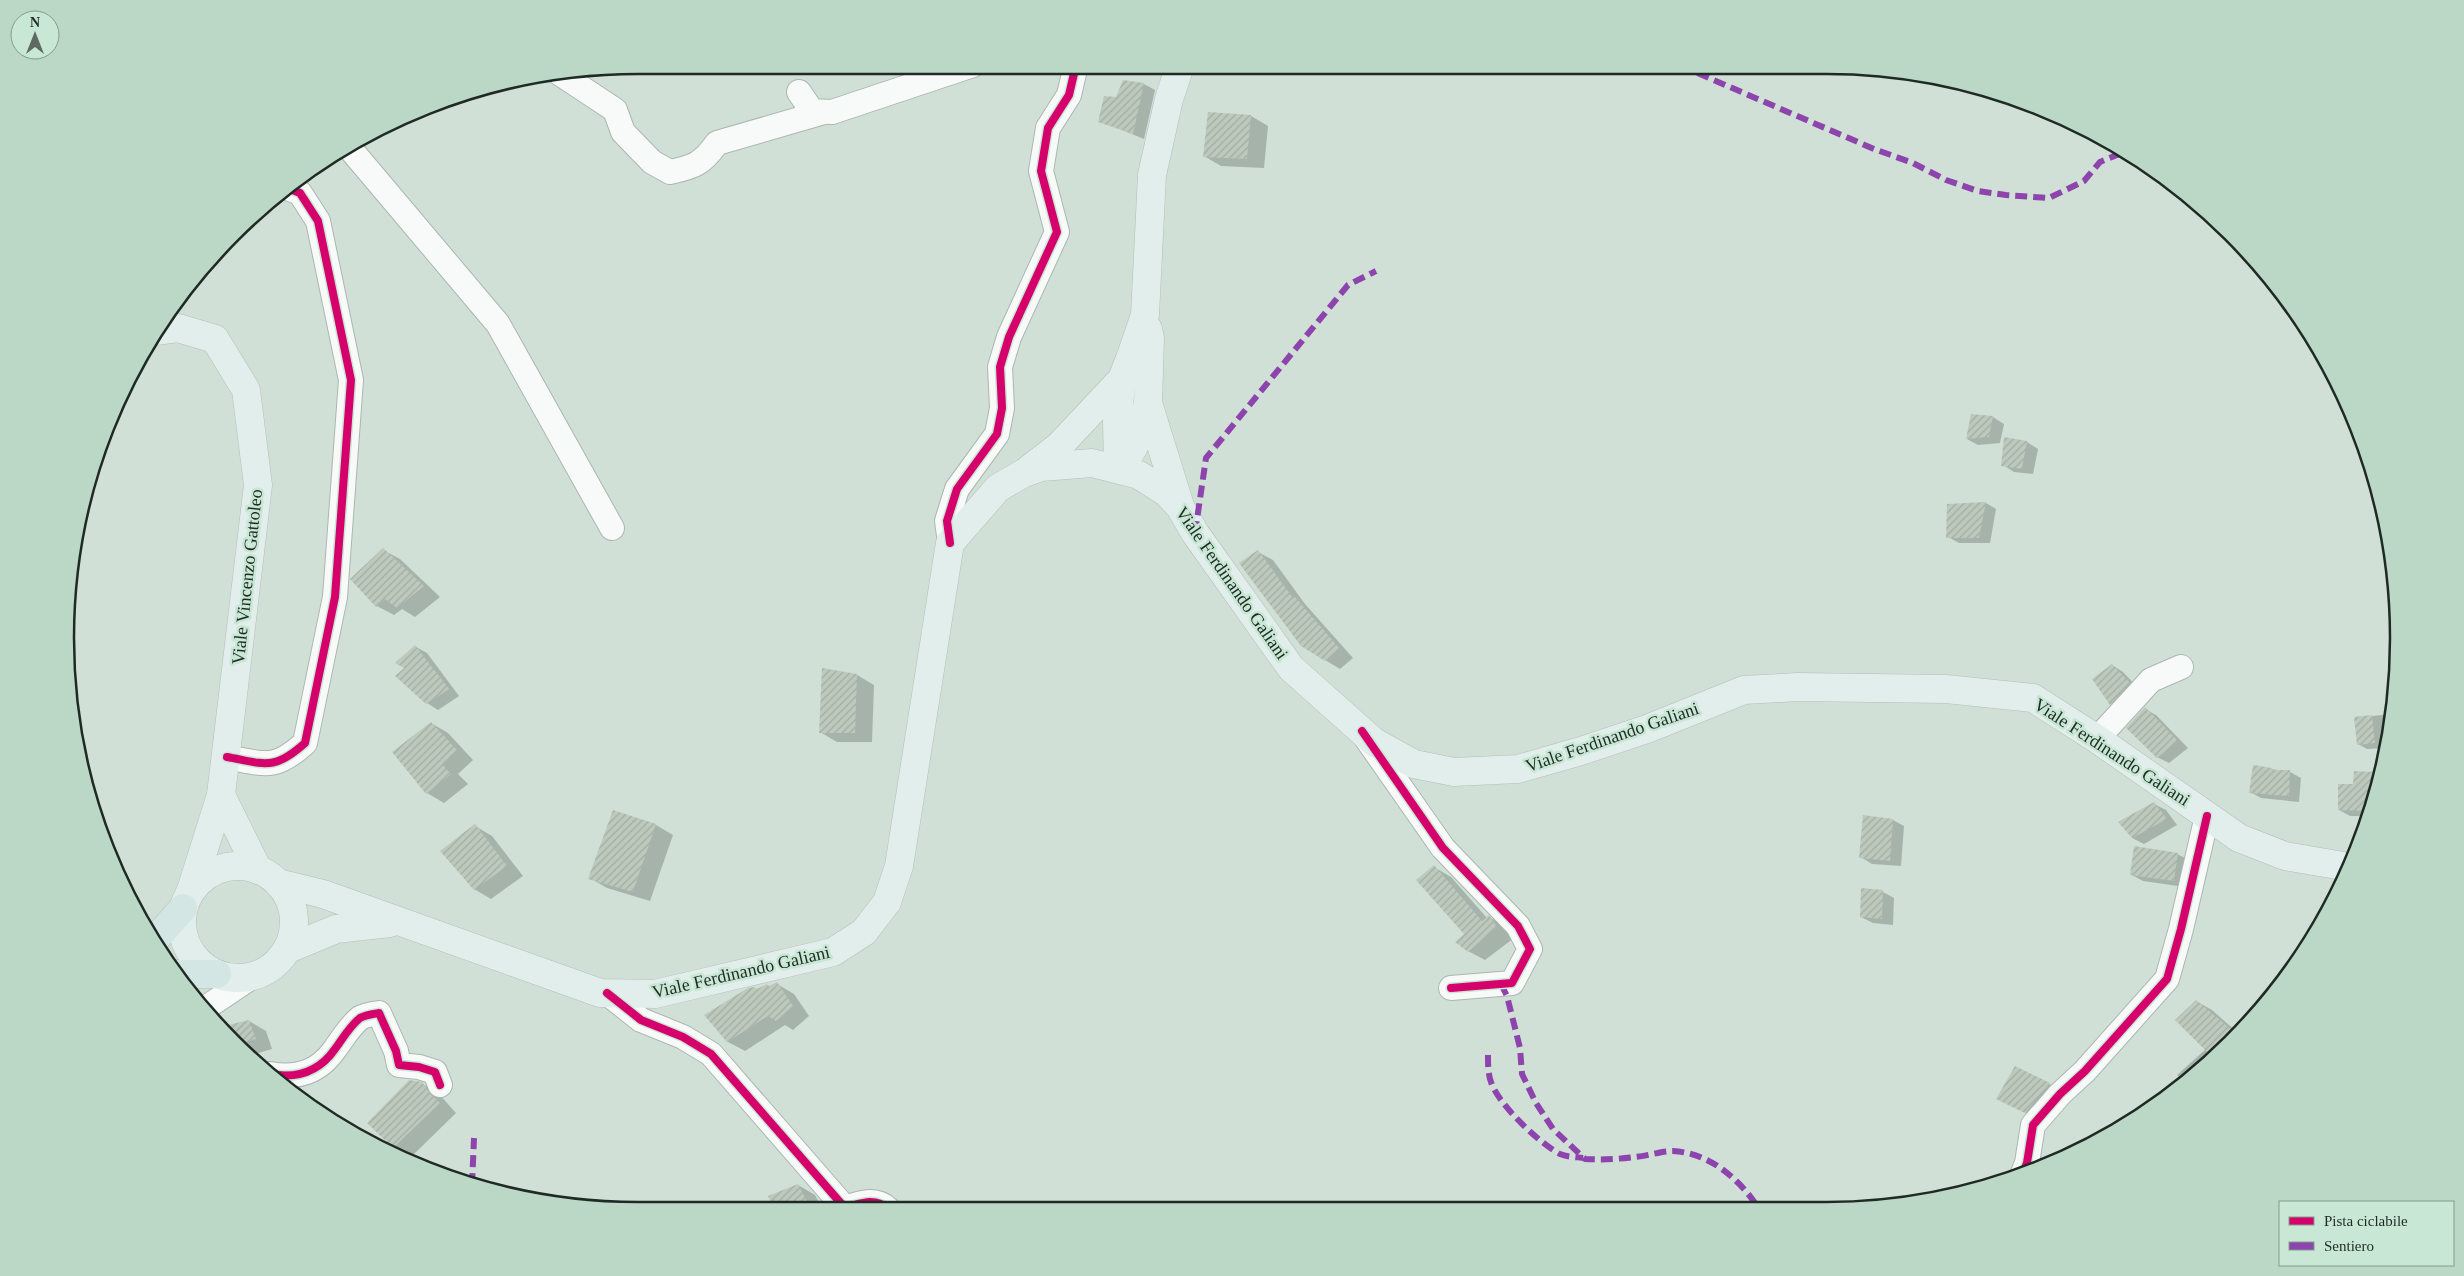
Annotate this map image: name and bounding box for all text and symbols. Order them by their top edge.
north arrow [10,10,60,60]
text: N [30,15,40,30]
street label: Viale Vincenzo Gattoleo [228,488,266,666]
street label: Viale Ferdinando Galiani [1172,503,1292,663]
street label: Viale Ferdinando Galiani [2030,694,2194,810]
street label: Viale Ferdinando Galiani [1523,698,1701,776]
street label: Viale Ferdinando Galiani [650,942,832,1002]
legend [2279,1201,2454,1266]
text: Pista ciclabile [2324,1213,2408,1229]
text: Sentiero [2324,1238,2374,1254]

